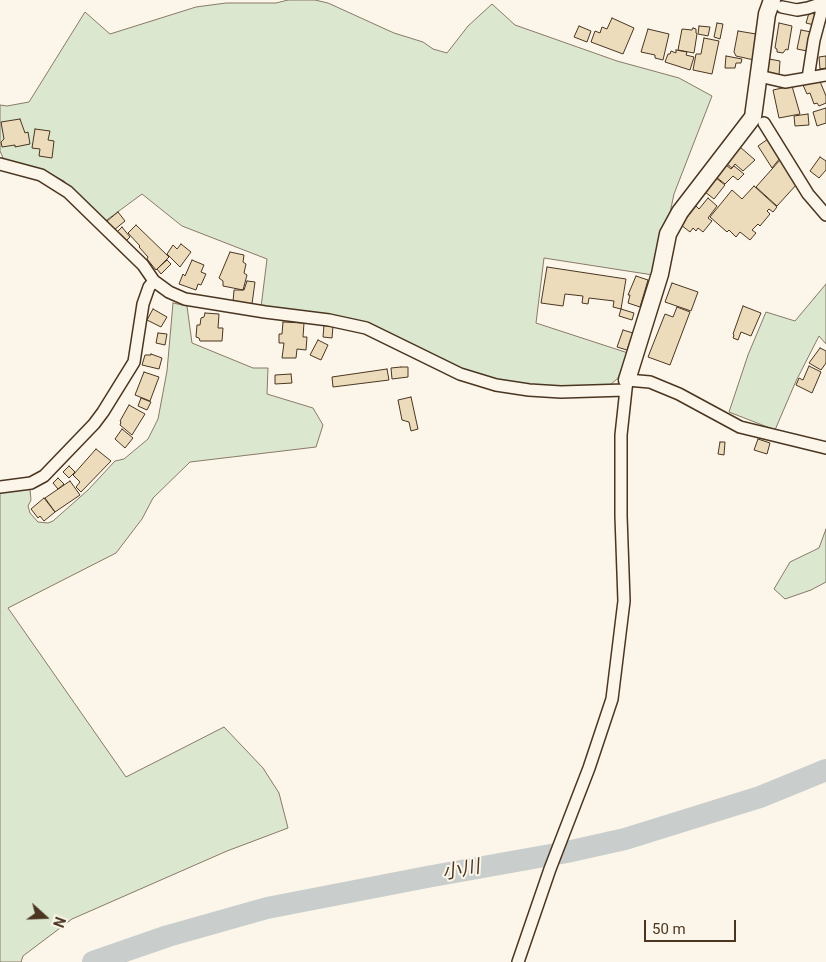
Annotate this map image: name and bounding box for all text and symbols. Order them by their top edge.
water label: 小川 [440,856,482,886]
north arrow [20,892,70,942]
scale bar [646,910,738,942]
text: N [50,915,68,930]
text: 50 m [652,920,686,938]

